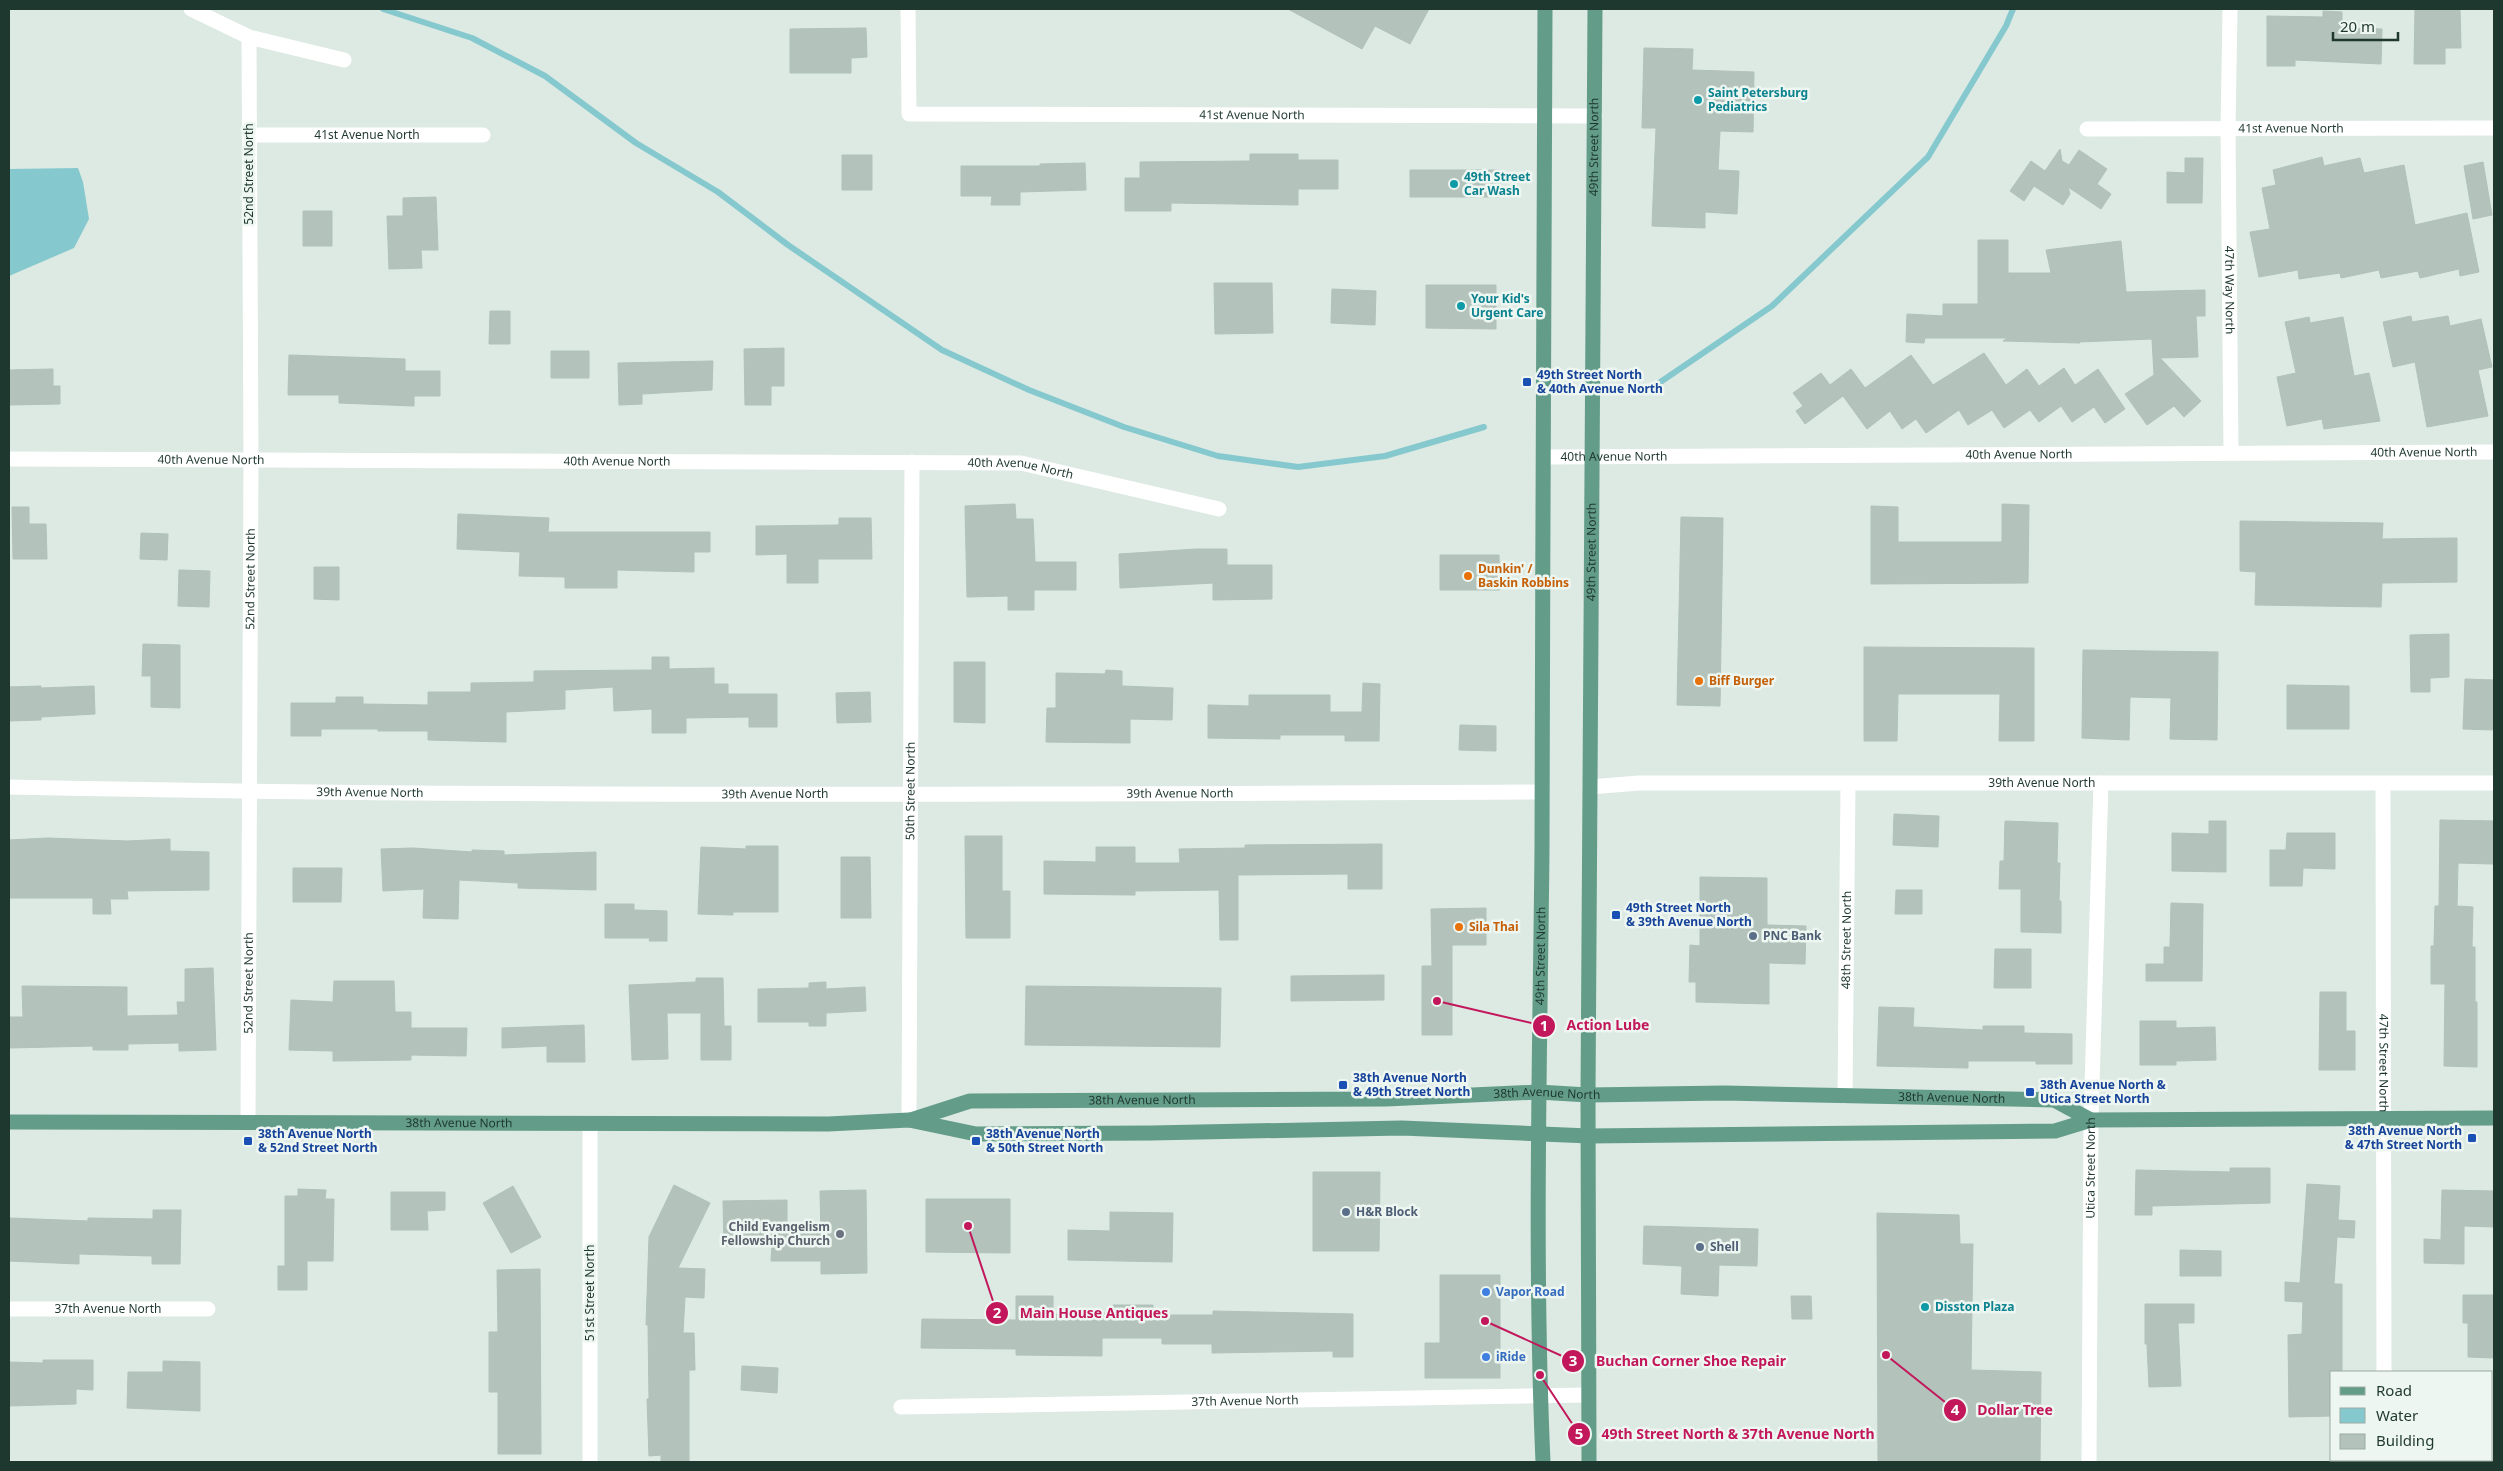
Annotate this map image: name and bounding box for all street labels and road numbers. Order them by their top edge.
street label: 49th Street North [1585,98,1602,196]
street label: 41st Avenue North [1199,106,1305,123]
street label: 41st Avenue North [2238,119,2344,137]
street label: 52nd Street North [240,123,257,225]
street label: 41st Avenue North [314,126,420,143]
street label: 47th Way North [2221,246,2239,334]
street label: 40th Avenue North [2370,443,2478,461]
street label: 40th Avenue North [1965,445,2073,463]
street label: 40th Avenue North [1560,447,1668,465]
street label: 40th Avenue North [157,451,265,468]
street label: 40th Avenue North [563,452,671,470]
street label: 40th Avenue North [967,454,1075,483]
street label: 49th Street North [1582,503,1600,601]
street label: 52nd Street North [241,528,259,630]
street label: 50th Street North [901,742,919,840]
street label: 39th Avenue North [1988,774,2095,791]
street label: 39th Avenue North [316,783,424,801]
street label: 39th Avenue North [1126,784,1234,802]
street label: 39th Avenue North [721,785,828,802]
street label: 48th Street North [1837,891,1855,989]
street label: 49th Street North [1531,907,1549,1005]
street label: 52nd Street North [239,932,257,1034]
street label: 47th Street North [2375,1014,2393,1112]
street label: 38th Avenue North [1493,1083,1600,1103]
street label: 38th Avenue North [1898,1088,2005,1107]
street label: 38th Avenue North [1088,1091,1196,1108]
street label: 38th Avenue North [405,1114,513,1131]
street label: Utica Street North [2081,1117,2099,1219]
street label: 51st Street North [581,1245,598,1341]
street label: 37th Avenue North [54,1300,162,1317]
street label: 37th Avenue North [1191,1391,1299,1410]

